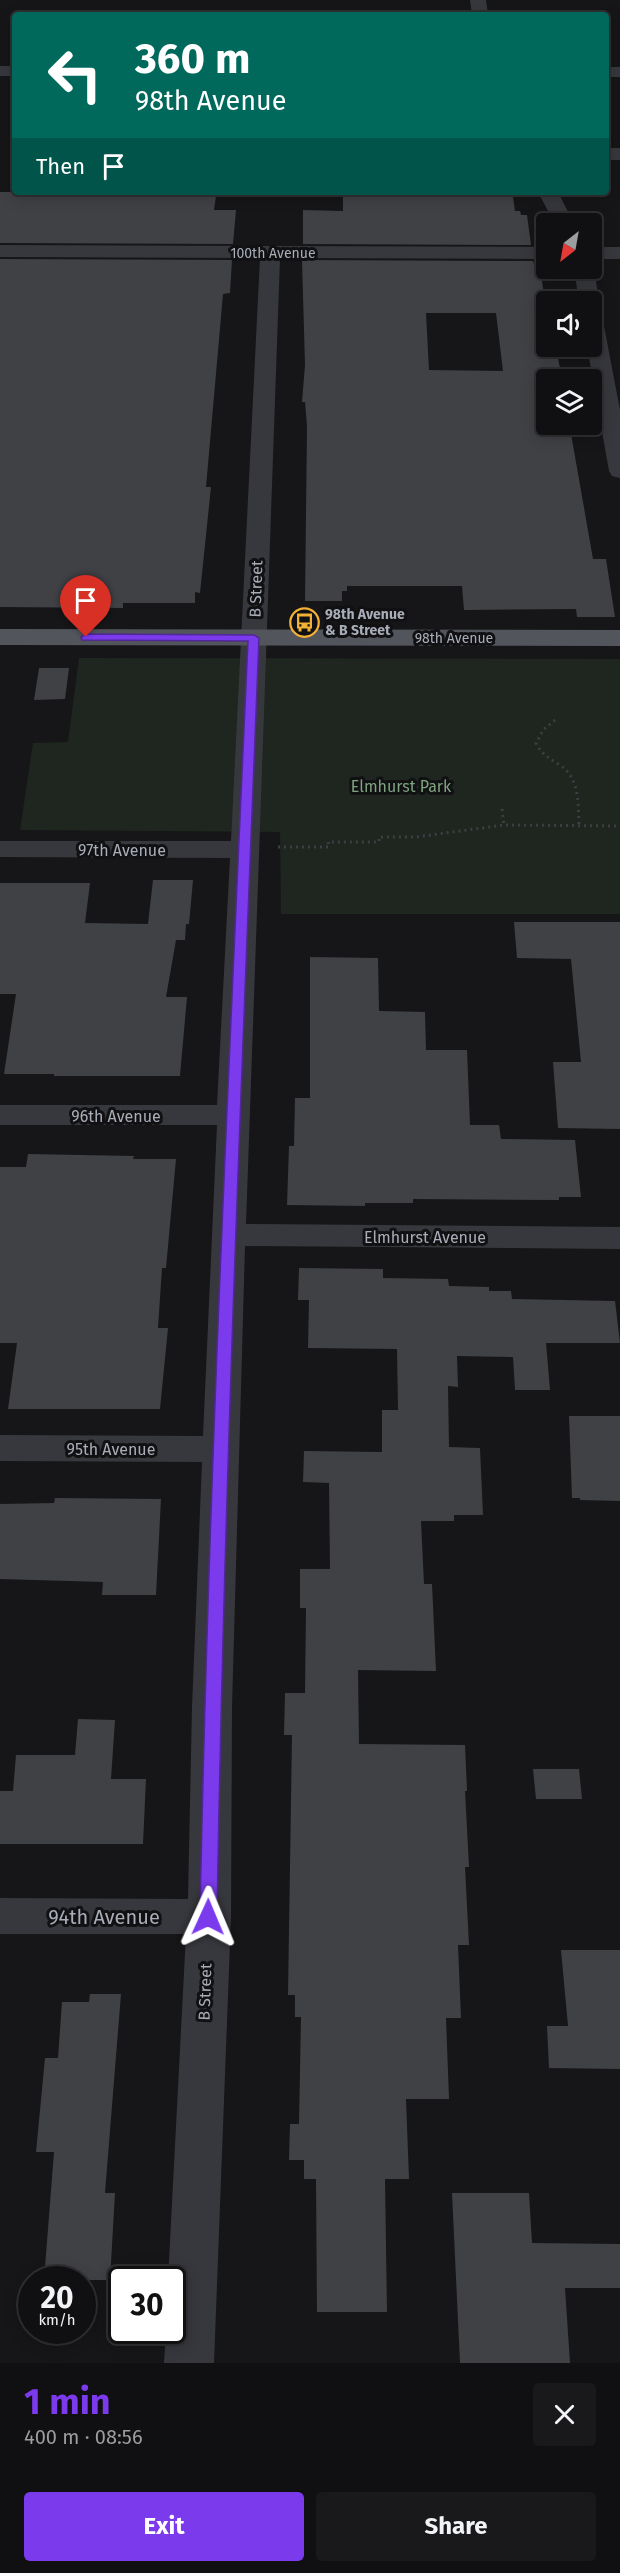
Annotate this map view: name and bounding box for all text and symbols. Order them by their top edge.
text: 360 m [135,34,251,84]
icon: left [36,36,114,114]
text: 98th Avenue [135,85,286,117]
icon: arrive [97,150,130,183]
text: Then [36,153,85,180]
north arrow [536,213,602,279]
map controls [536,213,602,435]
street label: 100th Avenue [230,245,316,262]
button: sound [536,291,602,357]
button: layers [536,369,602,435]
street label: B Street [246,560,267,618]
pin [60,575,111,637]
icon: arrive [69,584,102,617]
bus stop icon: 98th Avenue & B Street [288,606,320,638]
place label: 98th Avenue & B Street [325,606,405,639]
street label: 98th Avenue [415,630,493,647]
park label: Elmhurst Park [351,777,452,796]
street label: 97th Avenue [78,841,166,860]
street label: 96th Avenue [71,1107,161,1126]
street label: Elmhurst Avenue [364,1228,486,1247]
street label: 95th Avenue [67,1440,155,1459]
position arrow [176,1885,240,1949]
street label: 94th Avenue [48,1905,160,1929]
street label: B Street [195,1963,216,2021]
speed limit sign: 30 [108,2266,186,2344]
text: 20 [40,2280,74,2316]
text: km/h [38,2311,76,2329]
text: 1 min [24,2380,111,2424]
button: close [533,2383,596,2446]
text: 400 m · 08:56 [24,2425,143,2449]
button: Exit [24,2492,304,2561]
button: Share [316,2492,596,2561]

